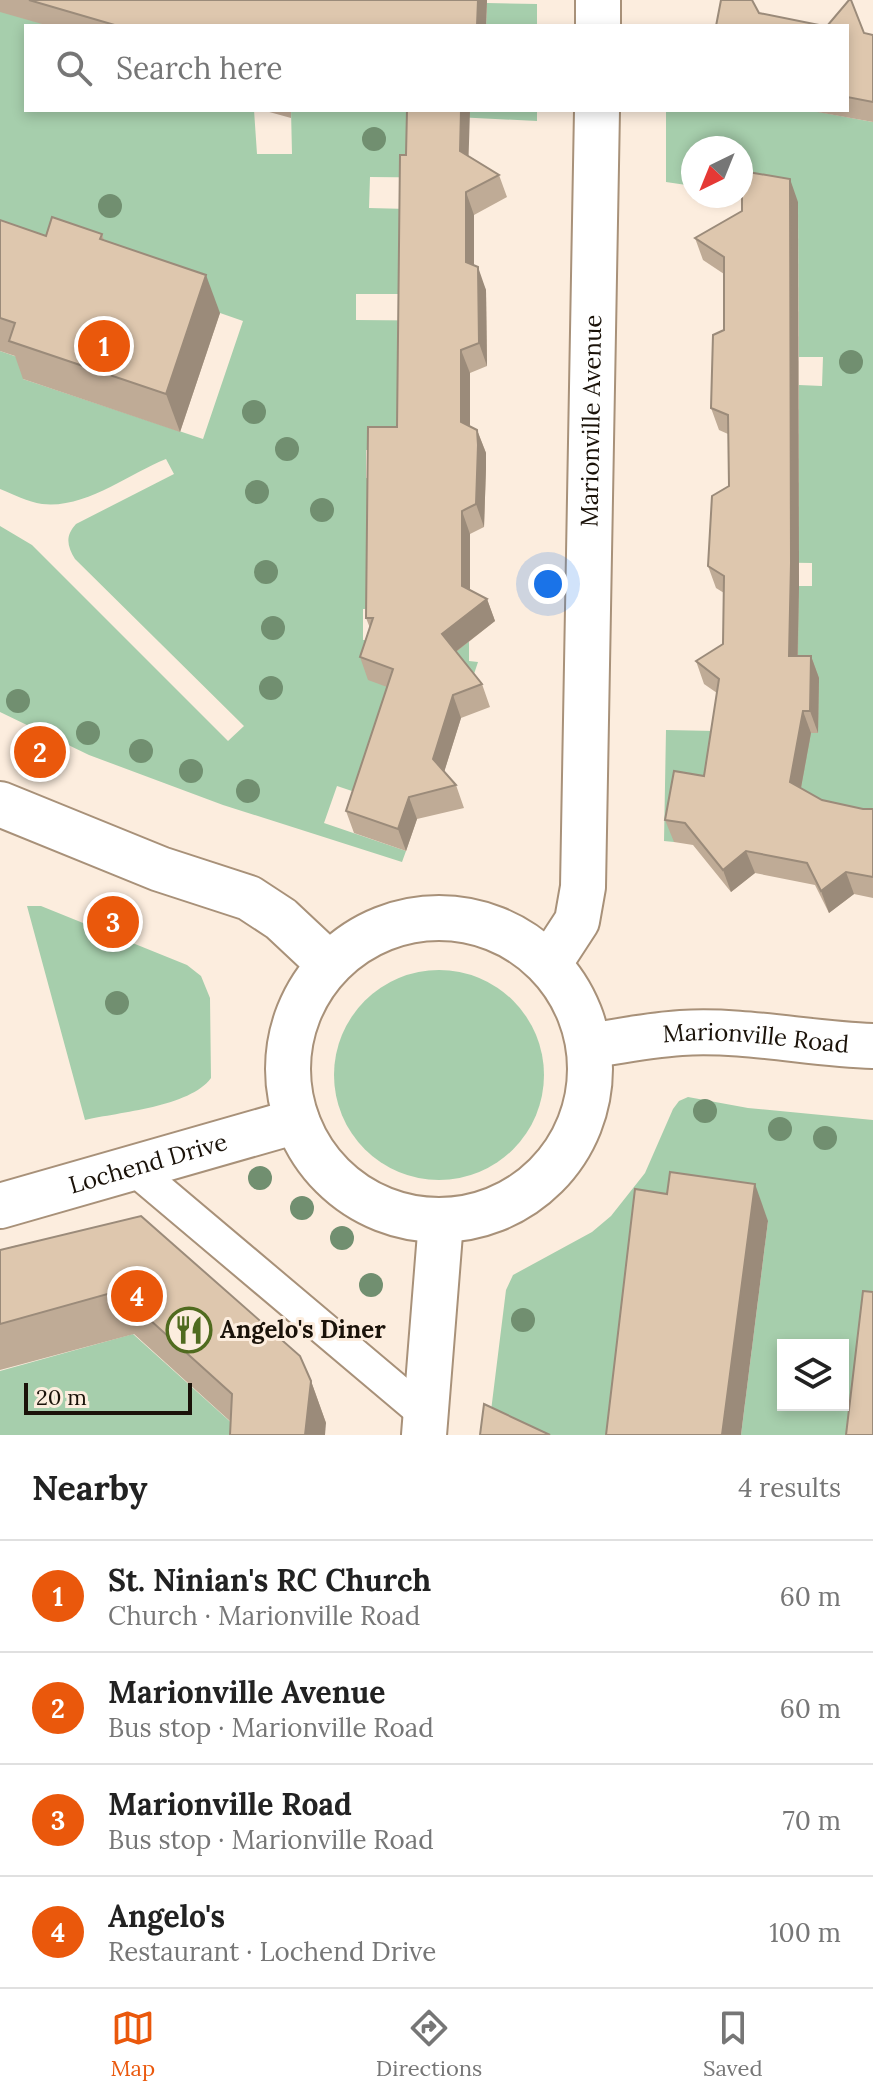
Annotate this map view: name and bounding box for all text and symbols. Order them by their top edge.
search box [24,24,849,112]
icon: search [52,46,96,90]
text: Search here [116,49,283,87]
north arrow [681,136,753,208]
street label: Marionville Avenue [573,314,608,527]
pin: 1 [78,316,130,376]
your location [528,564,568,604]
pin: 2 [14,722,66,782]
pin: 3 [87,892,139,952]
street label: Marionville Road [661,1016,850,1060]
street label: Lochend Drive [65,1126,231,1201]
pin: 4 [111,1266,163,1326]
restaurant icon: Angelo's Diner [165,1306,213,1354]
place label: Angelo's Diner [220,1314,386,1345]
map controls [777,1339,849,1411]
button: layers [777,1339,849,1411]
scale bar [24,1379,192,1415]
text: 20 m [36,1383,87,1411]
text: Nearby [32,1466,148,1509]
text: 4 results [738,1471,841,1504]
text: St. Ninian's RC Church [108,1561,431,1599]
text: 1 [53,1580,63,1613]
text: 60 m [780,1580,841,1613]
text: Church · Marionville Road [108,1599,420,1632]
text: Marionville Avenue [108,1673,385,1711]
text: 2 [51,1692,65,1725]
text: 60 m [780,1692,841,1725]
text: Bus stop · Marionville Road [108,1711,434,1744]
text: Marionville Road [108,1785,352,1823]
text: 3 [51,1804,65,1837]
text: 70 m [783,1804,841,1837]
text: Bus stop · Marionville Road [108,1823,434,1856]
text: Angelo's [108,1897,225,1935]
text: 4 [51,1916,65,1949]
text: 100 m [769,1916,841,1949]
text: Restaurant · Lochend Drive [108,1935,436,1968]
tab: Map [110,2006,155,2082]
tab: Directions [376,2006,482,2082]
tab: Saved [703,2006,763,2082]

